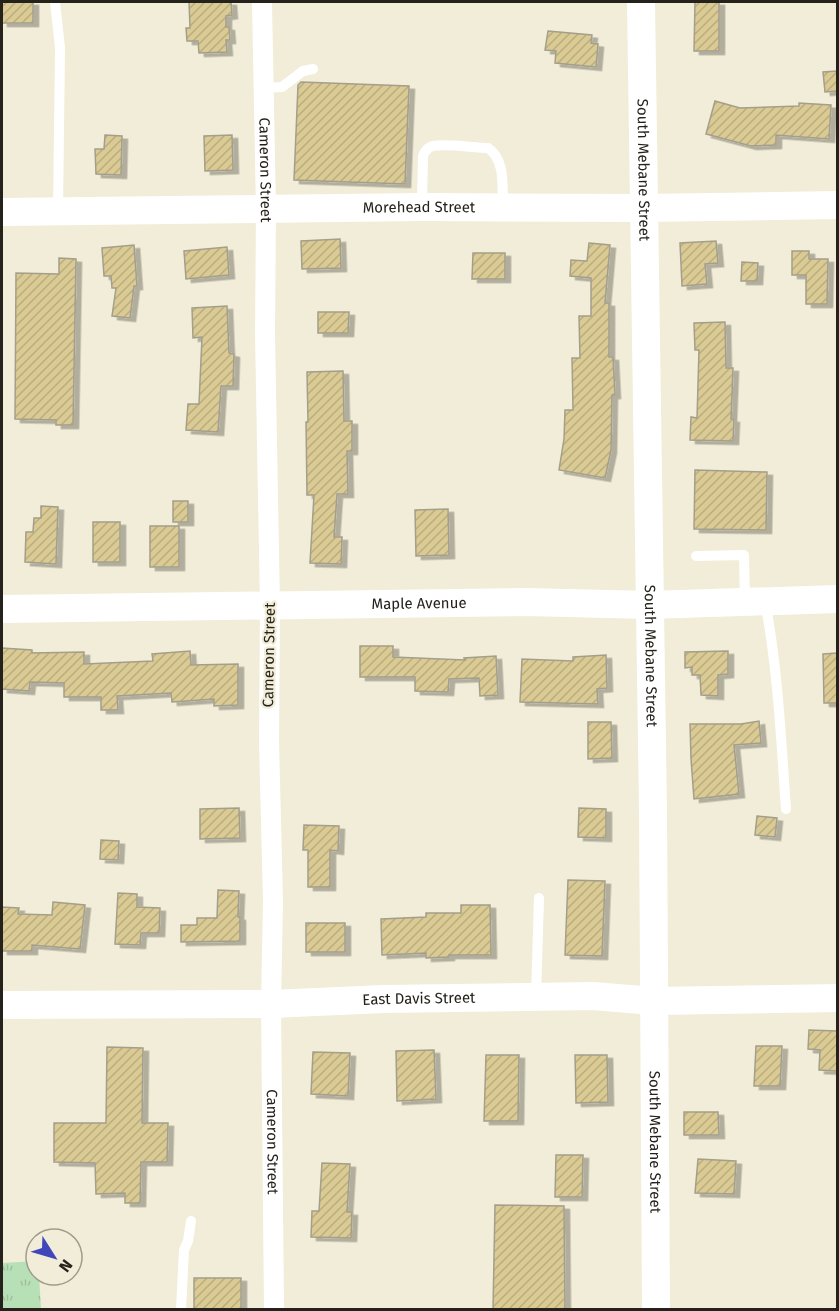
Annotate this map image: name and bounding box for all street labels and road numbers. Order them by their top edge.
street label: South Mebane Street [633,99,654,242]
street label: Cameron Street [255,117,275,223]
street label: Morehead Street [363,198,476,217]
street label: South Mebane Street [641,585,661,728]
street label: Maple Avenue [371,594,467,613]
street label: Cameron Street [259,602,279,708]
street label: East Davis Street [362,989,476,1009]
street label: South Mebane Street [646,1071,664,1214]
street label: Cameron Street [263,1089,282,1195]

